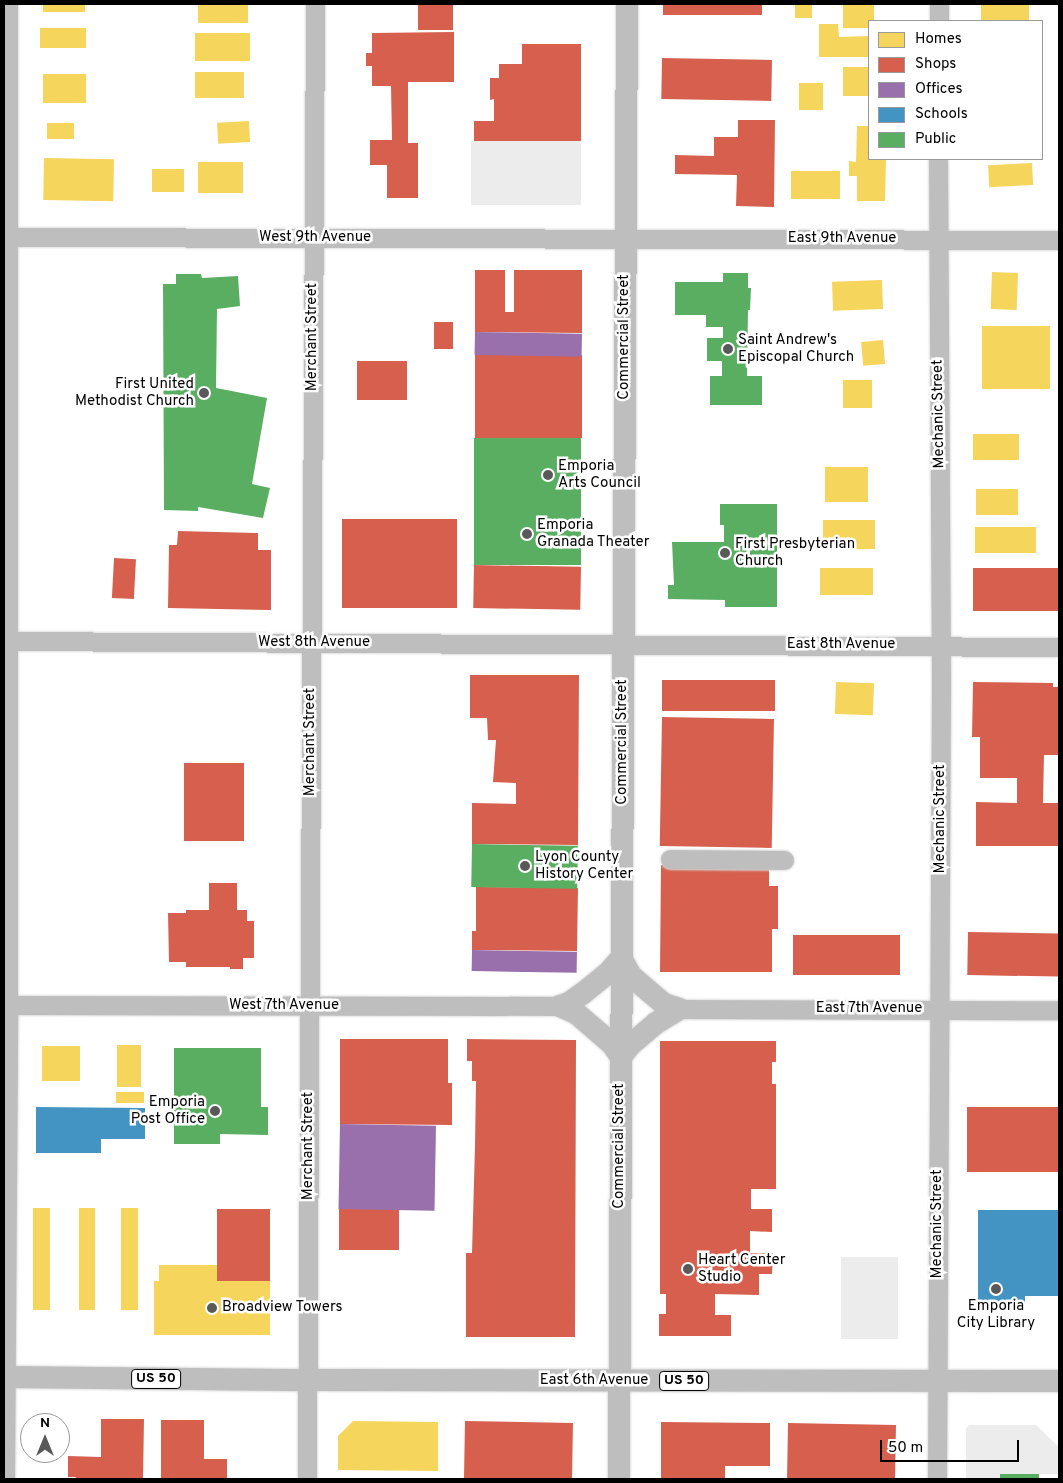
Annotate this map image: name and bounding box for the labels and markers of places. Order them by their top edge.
place label: Saint Andrew's Episcopal Church [738,331,854,366]
marker: Saint Andrew's Episcopal Church [722,343,734,355]
place label: First United Methodist Church [75,375,194,410]
marker: First United Methodist Church [198,387,210,399]
place label: Emporia Arts Council [558,457,641,492]
marker: Emporia Arts Council [542,469,554,481]
place label: Emporia Granada Theater [537,516,650,551]
marker: Emporia Granada Theater [521,528,533,540]
place label: First Presbyterian Church [735,535,855,570]
marker: First Presbyterian Church [719,547,731,559]
place label: Lyon County History Center [535,848,633,883]
marker: Lyon County History Center [519,860,531,872]
place label: Emporia Post Office [131,1093,205,1128]
marker: Emporia Post Office [209,1105,221,1117]
place label: Heart Center Studio [698,1251,786,1286]
marker: Heart Center Studio [682,1263,694,1275]
marker: Emporia City Library [990,1283,1002,1295]
place label: Emporia City Library [957,1297,1035,1332]
place label: Broadview Towers [222,1299,343,1317]
marker: Broadview Towers [206,1302,218,1314]

